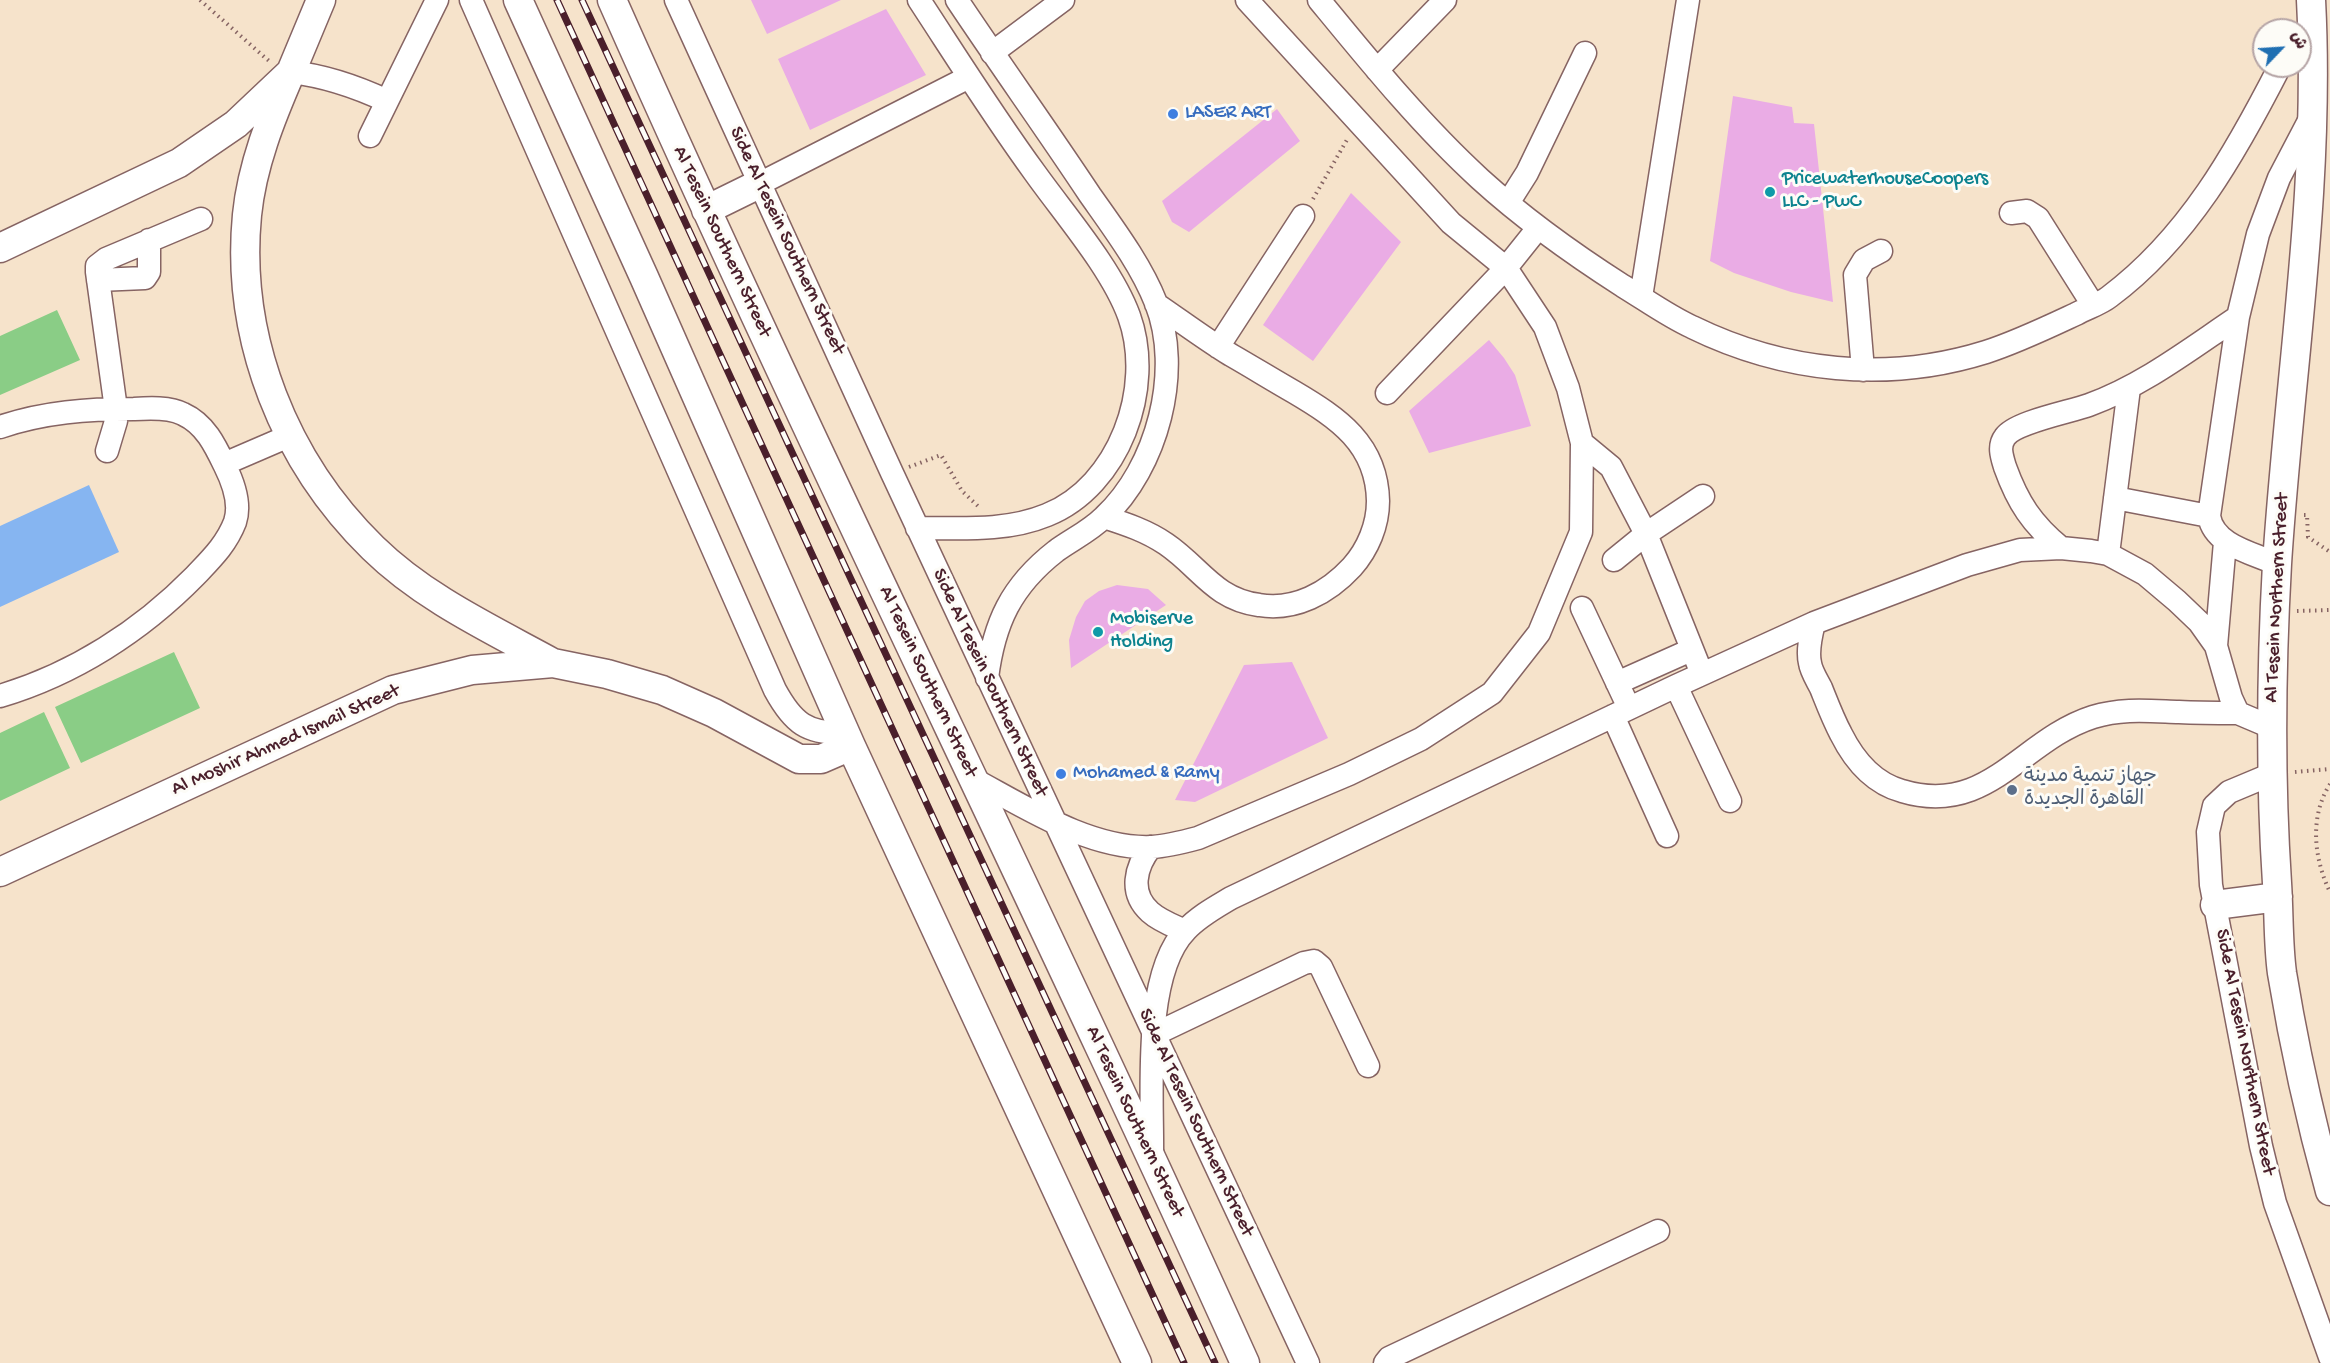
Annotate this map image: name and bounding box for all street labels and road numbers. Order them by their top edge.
street label: Side Al Tesein Southern Street [723,123,849,359]
street label: Al Tesein Southern Street [666,143,776,341]
street label: Al Tesein Northern Street [2261,493,2295,703]
street label: Side Al Tesein Southern Street [926,565,1052,801]
street label: Al Tesein Southern Street [872,583,982,781]
street label: Al Moshir Ahmed Ismail Street [168,680,404,802]
street label: Side Al Tesein Northern Street [2208,927,2280,1177]
street label: Side Al Tesein Southern Street [1132,1005,1258,1241]
street label: Al Tesein Southern Street [1079,1023,1189,1221]

